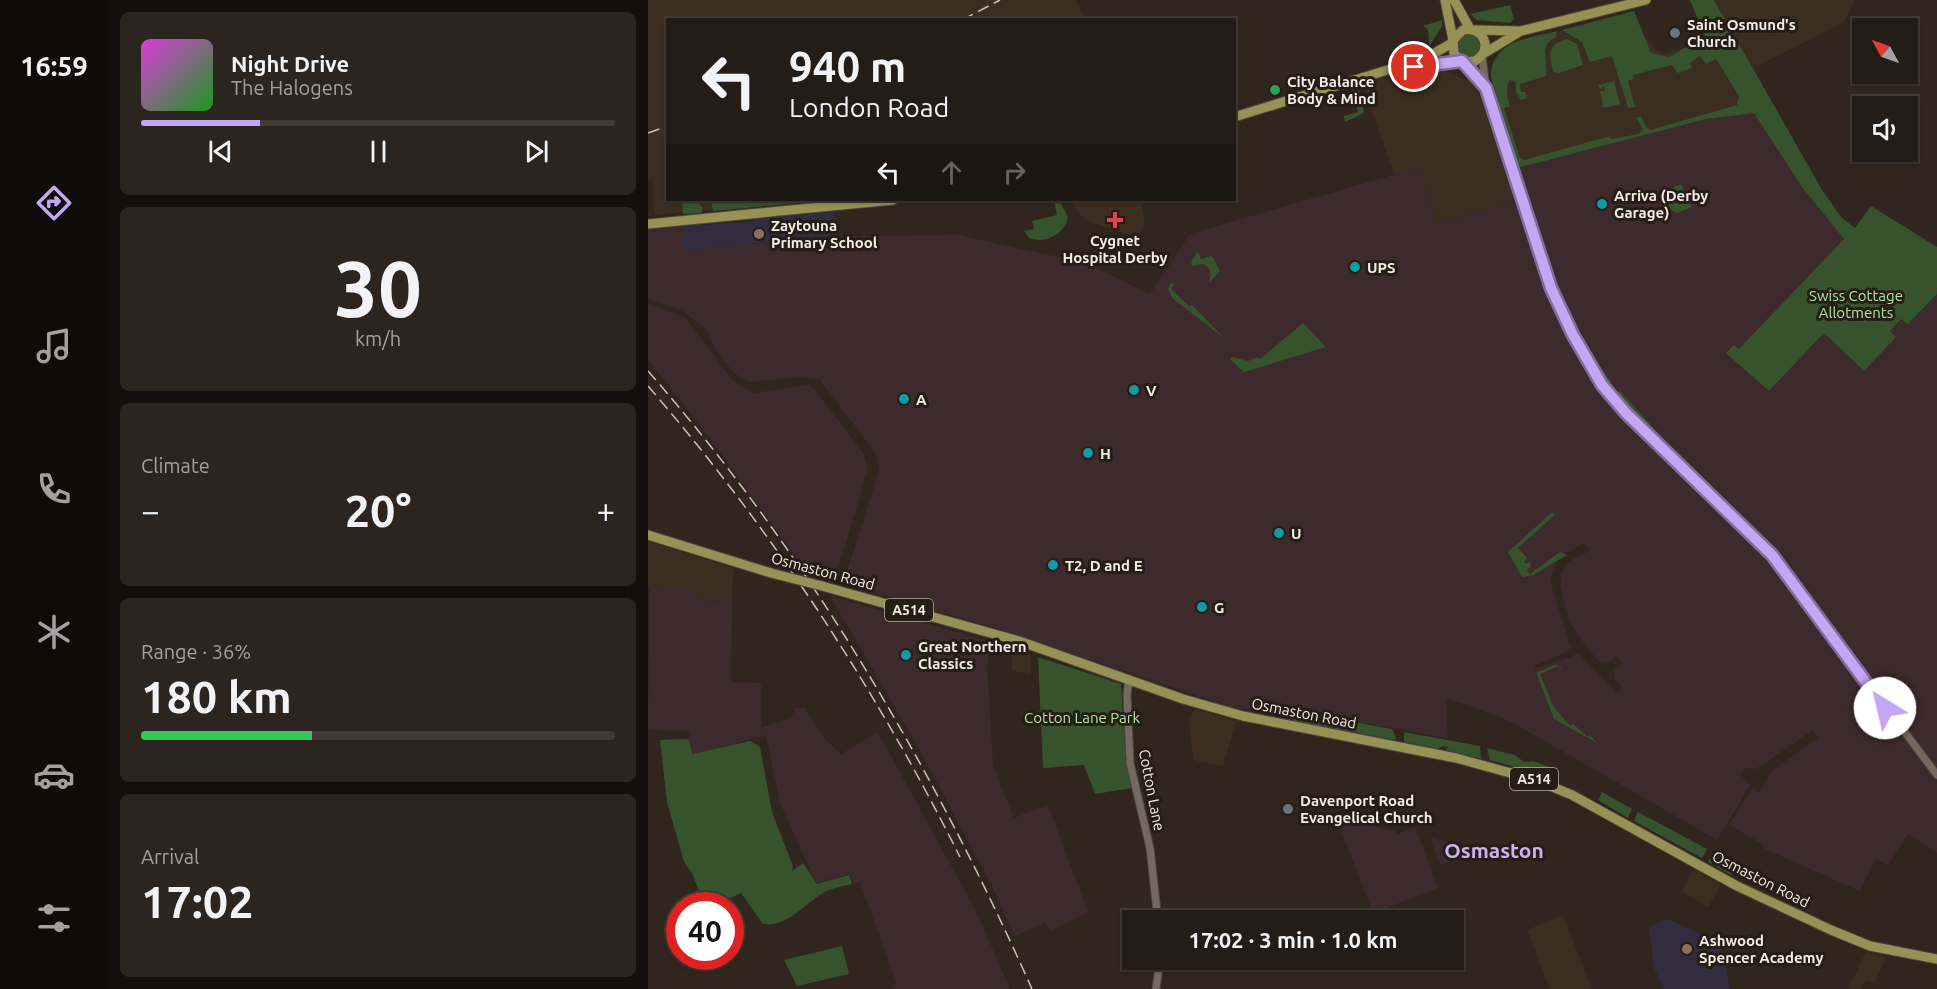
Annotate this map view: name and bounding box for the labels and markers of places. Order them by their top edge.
place label: Saint Osmund's Church [1687,16,1796,50]
marker: Saint Osmund's Church [1668,26,1682,40]
pin [1388,41,1439,92]
place label: City Balance Body & Mind [1287,73,1376,107]
marker: City Balance Body & Mind [1268,83,1282,97]
place label: Arriva (Derby Garage) [1614,187,1708,221]
marker: Arriva (Derby Garage) [1595,197,1609,211]
marker: Cygnet Hospital Derby [1106,211,1124,229]
place label: Zaytouna Primary School [771,217,878,251]
marker: Zaytouna Primary School [752,227,766,241]
place label: Cygnet Hospital Derby [1062,232,1168,266]
place label: UPS [1367,259,1396,276]
marker: UPS [1348,260,1362,274]
place label: V [1146,382,1157,399]
marker: V [1127,383,1141,397]
place label: A [916,391,927,408]
marker: A [897,392,911,406]
place label: H [1100,445,1111,462]
marker: H [1081,446,1095,460]
place label: U [1291,525,1302,542]
marker: U [1272,526,1286,540]
place label: T2, D and E [1065,557,1143,574]
marker: T2, D and E [1046,558,1060,572]
place label: G [1214,599,1224,616]
marker: G [1195,600,1209,614]
place label: Great Northern Classics [918,638,1026,672]
marker: Great Northern Classics [899,648,913,662]
place label: Davenport Road Evangelical Church [1300,792,1433,826]
marker: Davenport Road Evangelical Church [1281,802,1295,816]
place label: Ashwood Spencer Academy [1699,932,1824,966]
marker: Ashwood Spencer Academy [1680,942,1694,956]

